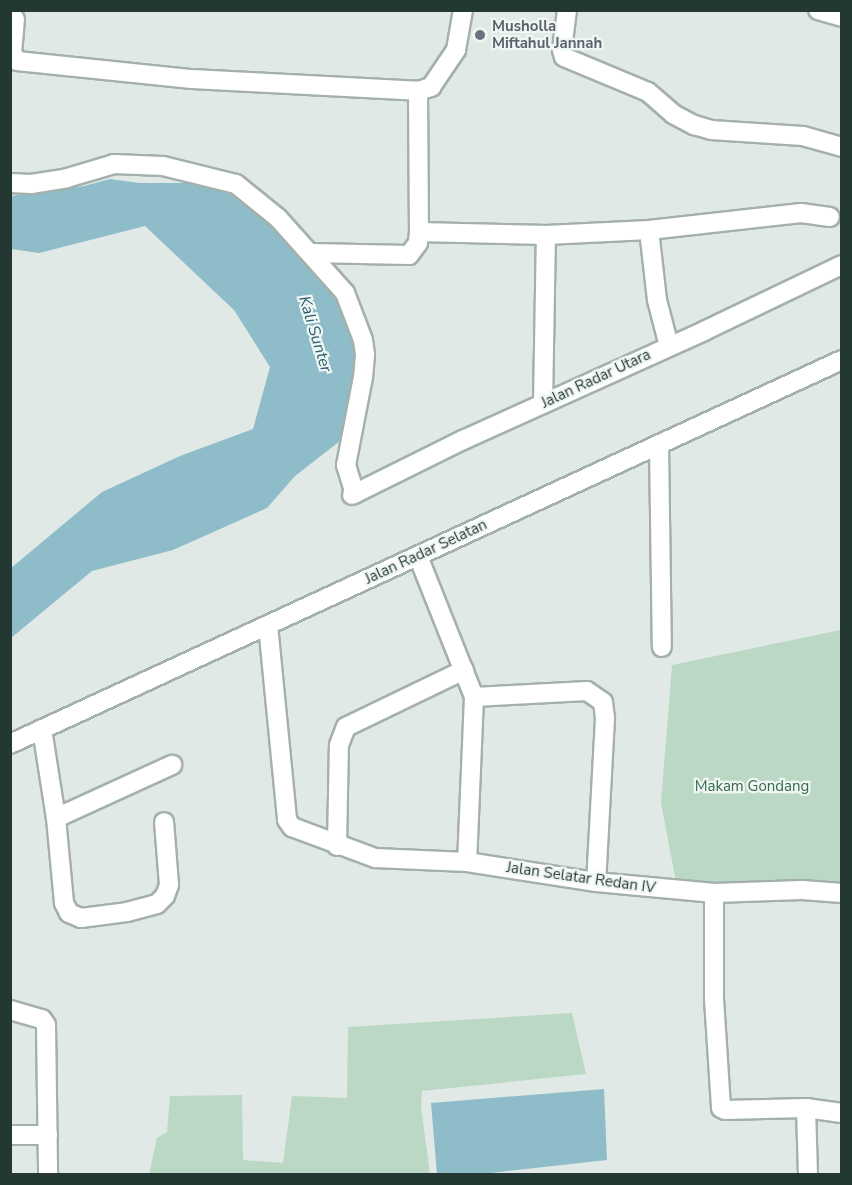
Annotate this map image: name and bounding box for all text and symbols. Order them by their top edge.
place label: Musholla Miftahul Jannah [492,17,602,52]
marker: Musholla Miftahul Jannah [473,28,487,42]
water label: Kali Sunter [294,294,336,374]
street label: Jalan Radar Utara [538,346,654,412]
street label: Jalan Radar Selatan [362,516,490,588]
park label: Makam Gondang [695,778,809,796]
street label: Jalan Selatar Redan IV [505,859,657,897]

